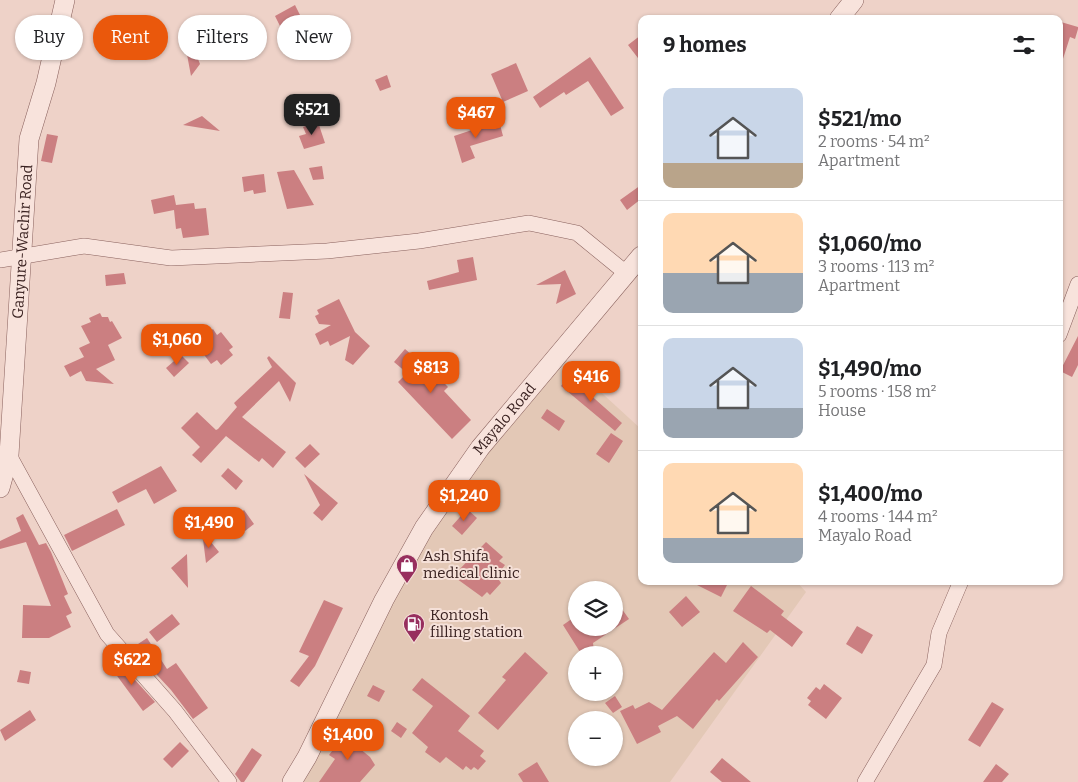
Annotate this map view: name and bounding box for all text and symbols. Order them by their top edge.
chip: Buy [15,15,83,60]
chip: Rent [93,15,168,60]
chip: Filters [178,15,267,60]
chip: New [277,15,351,60]
icon: filters [1010,31,1038,59]
text: 9 homes [663,32,747,58]
pin: $521 [282,94,342,136]
pin: $467 [446,96,506,139]
text: $521 [295,100,329,119]
text: $467 [457,103,495,122]
text: $521/mo [818,106,902,132]
icon: home [703,108,763,168]
text: 2 rooms · 54 m² [818,132,930,151]
text: Apartment [818,151,900,170]
street label: Ganyure-Wachir Road [9,164,36,319]
text: $1,060/mo [818,231,922,257]
icon: home [703,233,763,293]
text: 3 rooms · 113 m² [818,257,934,276]
text: Apartment [818,276,900,295]
pin: $1,060 [136,324,218,366]
text: $1,060 [152,330,202,349]
pin: $813 [401,352,461,394]
text: $1,490/mo [818,356,922,382]
text: $813 [413,358,449,377]
icon: home [703,358,763,418]
pin: $416 [561,360,621,403]
text: $416 [573,367,609,386]
street label: Mayalo Road [469,379,540,458]
text: 5 rooms · 158 m² [818,382,936,401]
text: House [818,401,866,420]
pin: $1,240 [423,480,505,522]
text: $1,400/mo [818,481,923,507]
icon: home [703,483,763,543]
text: $1,240 [439,486,489,505]
pin: $1,490 [168,506,250,549]
text: 4 rooms · 144 m² [818,507,938,526]
text: $1,490 [184,513,234,532]
text: Mayalo Road [818,526,912,545]
place label: Ash Shifa medical clinic [423,547,520,582]
shop icon: Ash Shifa medical clinic [395,553,419,584]
map controls [568,581,623,766]
button: layers [568,581,623,636]
place label: Kontosh filling station [430,606,523,641]
fuel station icon: Kontosh filling station [402,612,426,643]
pin: $622 [102,644,162,686]
button: + [568,646,623,701]
text: $622 [113,650,151,669]
button: − [568,711,623,766]
pin: $1,400 [307,718,389,761]
text: $1,400 [323,725,373,744]

